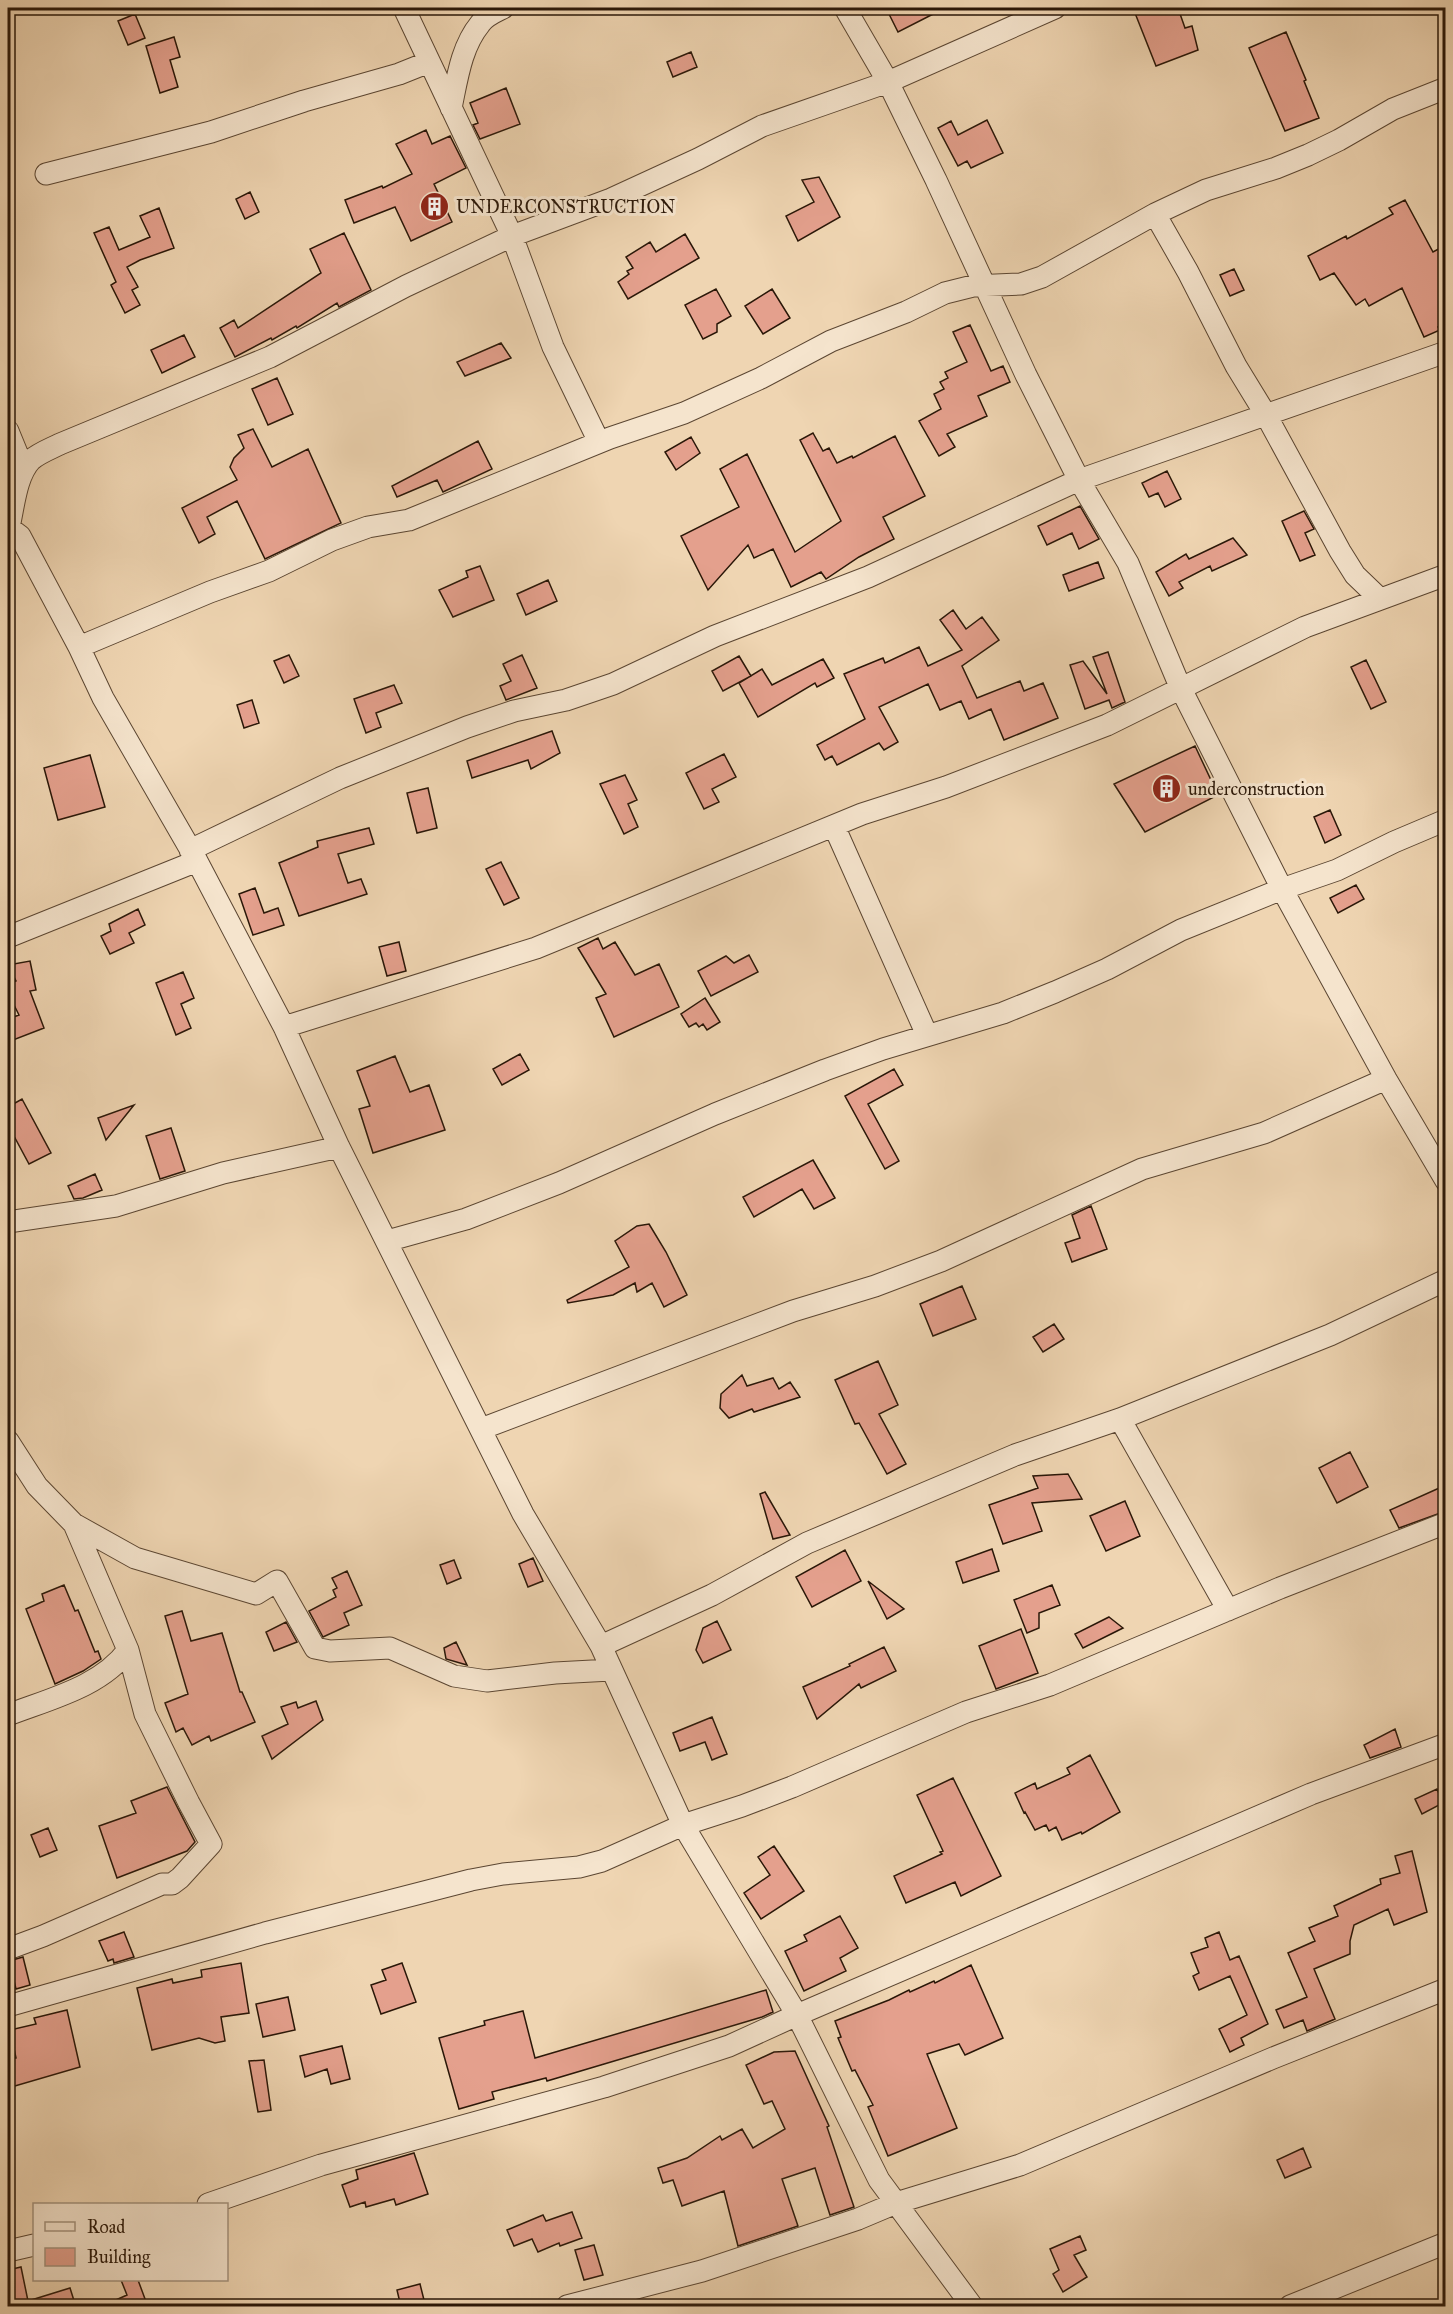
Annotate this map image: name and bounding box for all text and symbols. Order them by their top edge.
building icon: UNDERCONSTRUCTION [419,191,451,223]
place label: UNDERCONSTRUCTION [456,196,675,218]
building icon: underconstruction [1151,773,1183,805]
place label: underconstruction [1188,778,1324,800]
legend [33,2203,228,2281]
text: Road [87,2216,125,2238]
text: Building [87,2246,151,2269]

